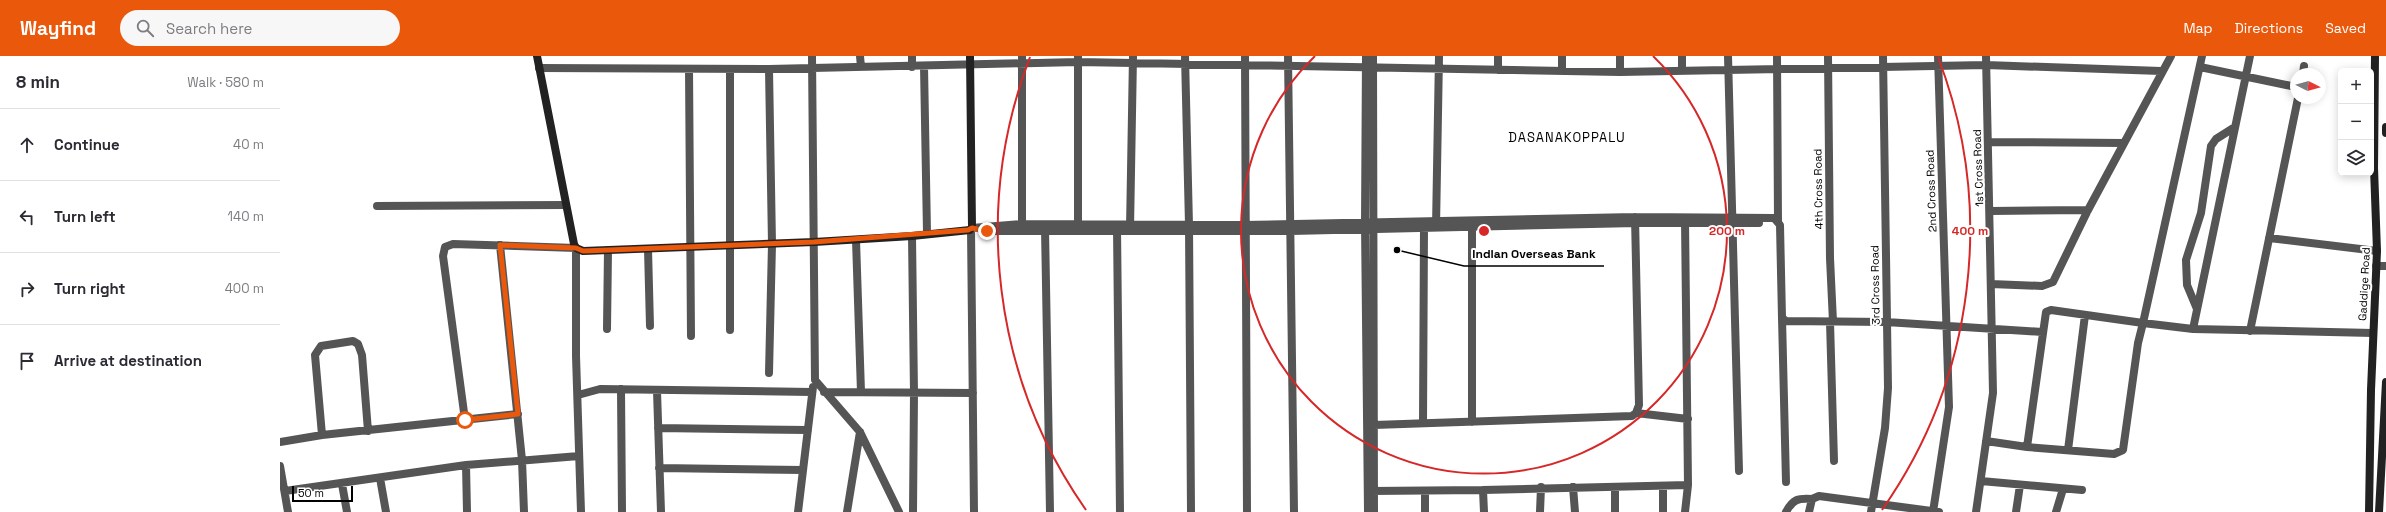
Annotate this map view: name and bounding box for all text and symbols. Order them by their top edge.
search box [120,10,400,46]
text: Wayfind [20,16,96,41]
icon: search [134,17,156,39]
text: Search here [166,19,252,38]
text: Map [2183,19,2213,37]
text: Directions [2235,19,2303,37]
text: Saved [2325,19,2366,37]
north arrow [2290,68,2326,104]
map controls [2338,68,2374,176]
button: + [2338,68,2374,104]
text: 8 min [16,71,60,93]
text: Walk · 580 m [187,74,264,91]
button: − [2338,104,2374,140]
district label: DASANAKOPPALU [1508,129,1626,146]
street label: 1st Cross Road [1970,129,1986,207]
icon: ahead [16,134,38,156]
text: Continue [54,135,120,154]
text: 40 m [233,136,264,153]
button: layers [2338,140,2374,176]
street label: 4th Cross Road [1810,149,1826,229]
street label: 2nd Cross Road [1923,150,1939,232]
icon: left [16,206,38,228]
text: Turn left [54,207,116,226]
text: 140 m [228,208,264,225]
route end [978,222,996,240]
text: 200 m [1709,223,1745,239]
text: 400 m [1952,223,1988,239]
centre of rings [1477,224,1491,238]
callout: Indian Overseas Bank [1464,242,1604,266]
street label: 3rd Cross Road [1867,245,1883,325]
text: Indian Overseas Bank [1472,246,1596,262]
street label: Gaddige Road [2355,247,2373,321]
icon: right [16,278,38,300]
text: Turn right [54,279,125,298]
text: 400 m [225,280,264,297]
icon: arrive [16,350,38,372]
text: Arrive at destination [54,351,202,370]
route start [456,411,474,429]
scale bar [292,484,353,503]
text: 50 m [298,486,324,500]

